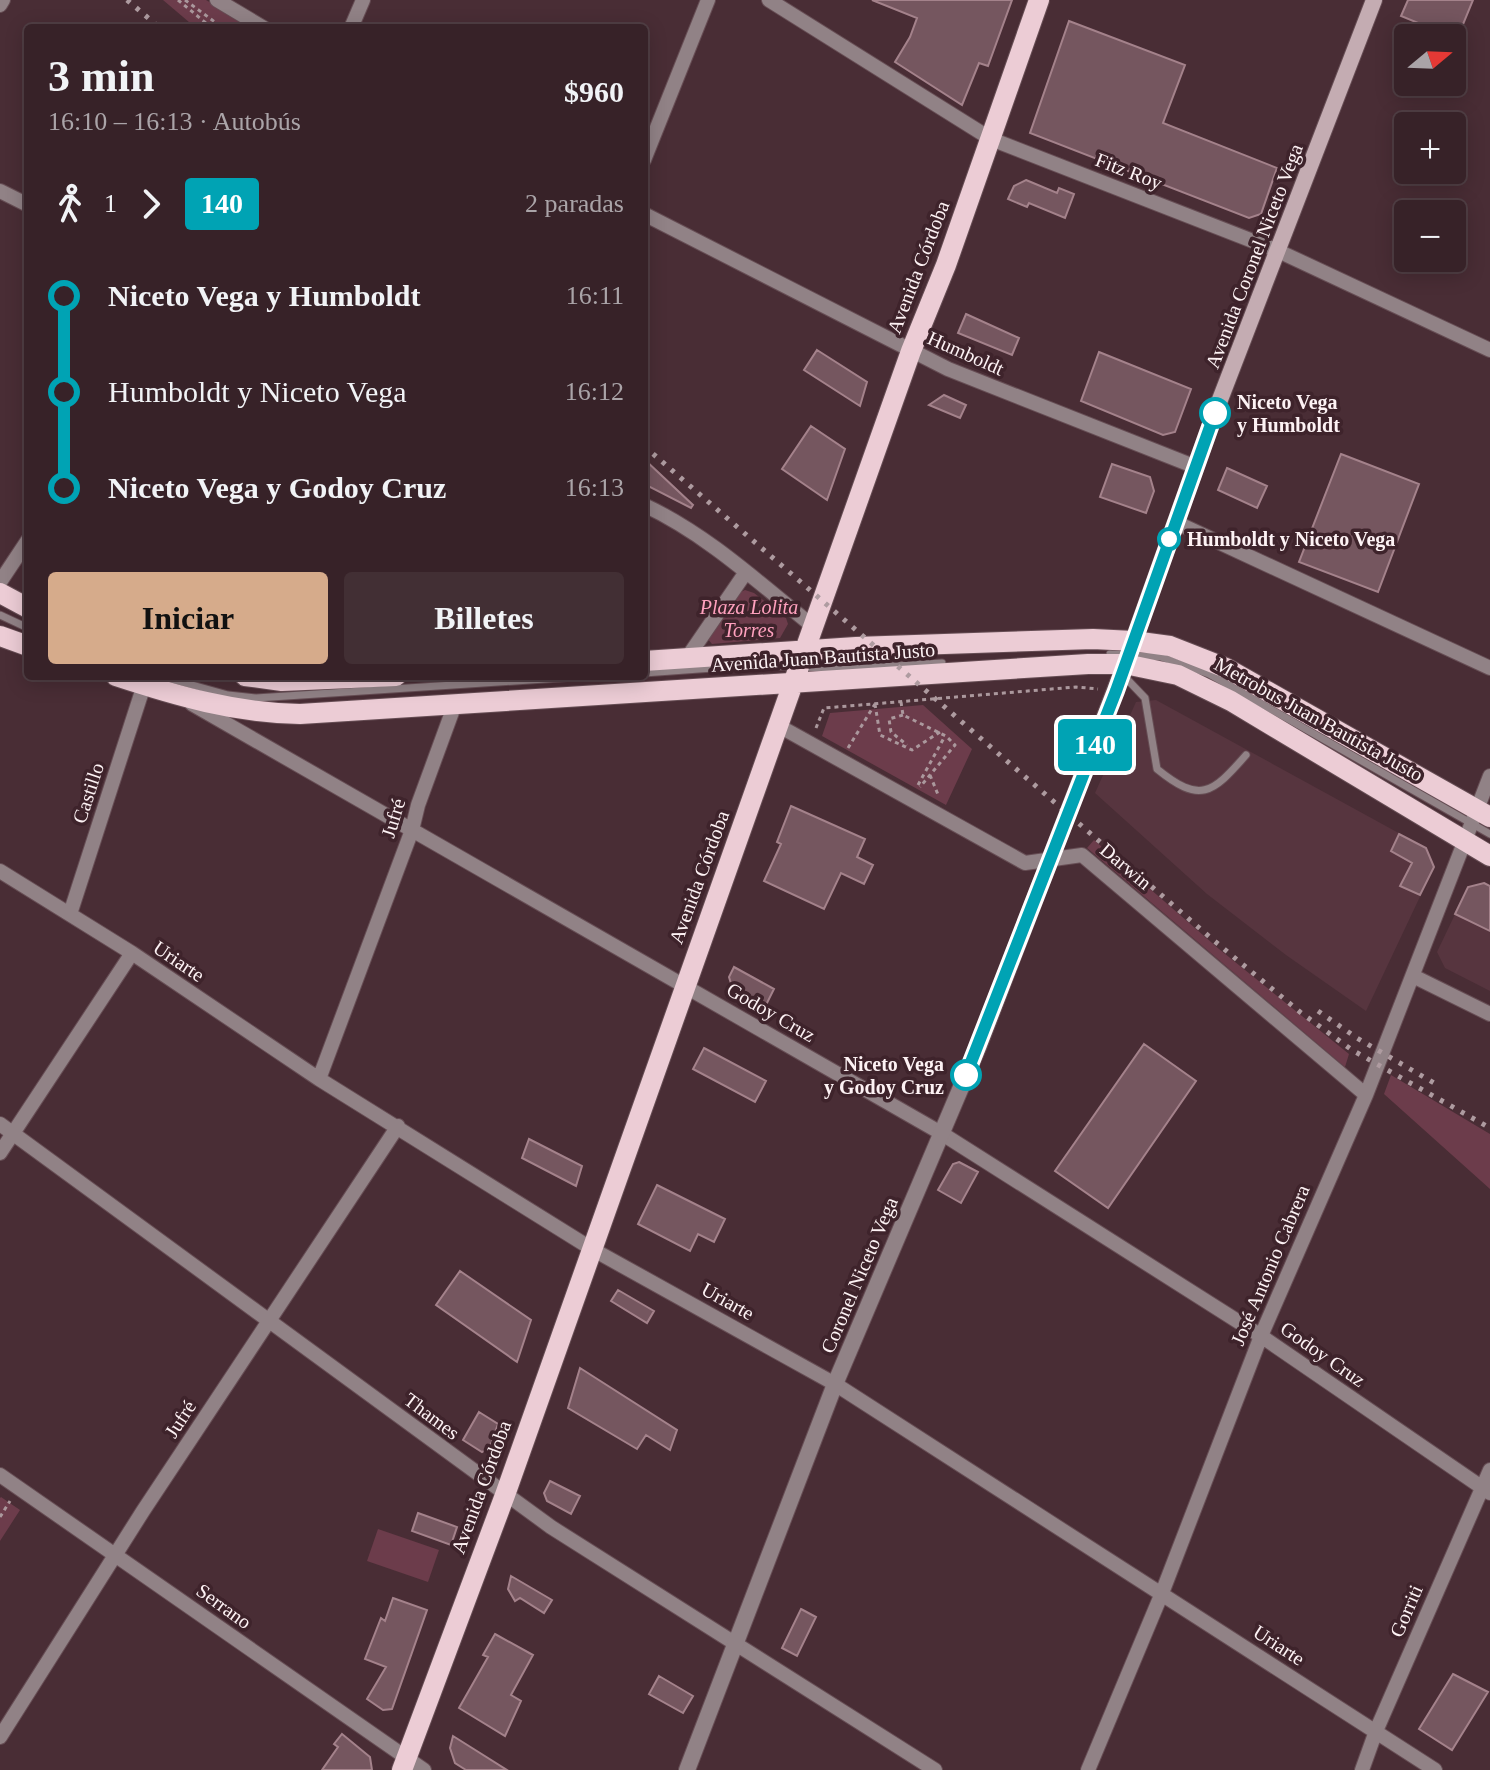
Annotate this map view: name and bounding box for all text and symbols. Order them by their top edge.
north arrow [1394,24,1466,96]
map controls [1394,24,1466,272]
text: 3 min [48,52,154,101]
text: $960 [564,75,624,108]
text: 16:10 – 16:13 · Autobús [48,107,301,136]
button: + [1394,112,1466,184]
street label: Avenida Coronel Niceto Vega [1201,141,1308,372]
street label: Fitz Roy [1092,148,1165,195]
icon: walk [48,182,92,226]
icon: forward [129,182,173,226]
text: 140 [201,188,243,219]
text: 1 [104,189,117,218]
text: 2 paradas [525,189,624,218]
street label: Avenida Córdoba [883,198,953,336]
button: − [1394,200,1466,272]
text: Niceto Vega y Humboldt [108,279,421,312]
text: 16:11 [566,281,624,310]
street label: Humboldt [924,326,1008,380]
text: Humboldt y Niceto Vega [108,375,407,408]
text: 16:12 [565,377,624,406]
place label: Niceto Vega y Humboldt [1237,391,1340,437]
marker: Niceto Vega y Humboldt [1200,398,1230,428]
text: Niceto Vega y Godoy Cruz [108,471,446,504]
text: 16:13 [565,473,624,502]
marker: Humboldt y Niceto Vega [1158,528,1180,550]
place label: Humboldt y Niceto Vega [1187,528,1395,551]
button: Iniciar [48,572,328,664]
button: Billetes [344,572,624,664]
park label: Plaza Lolita Torres [699,596,798,641]
street label: Avenida Juan Bautista Justo [710,638,936,676]
street label: Metrobus Juan Bautista Justo [1211,652,1427,786]
line badge: 140 [1049,719,1141,771]
text: 140 [1074,729,1116,760]
street label: Castillo [68,760,108,826]
street label: Jufré [377,796,409,840]
street label: Avenida Córdoba [665,807,733,947]
street label: Darwin [1096,838,1156,894]
street label: Uriarte [149,936,209,986]
street label: Godoy Cruz [722,978,819,1047]
place label: Niceto Vega y Godoy Cruz [824,1053,944,1099]
marker: Niceto Vega y Godoy Cruz [951,1060,981,1090]
street label: José Antonio Cabrera [1226,1181,1314,1349]
street label: Coronel Niceto Vega [816,1194,903,1357]
street label: Uriarte [698,1278,758,1324]
street label: Godoy Cruz [1276,1317,1370,1392]
street label: Thames [400,1388,464,1444]
street label: Jufré [160,1396,200,1442]
street label: Avenida Córdoba [447,1417,515,1557]
street label: Serrano [192,1579,256,1633]
street label: Gorriti [1385,1581,1427,1640]
street label: Uriarte [1249,1620,1309,1670]

